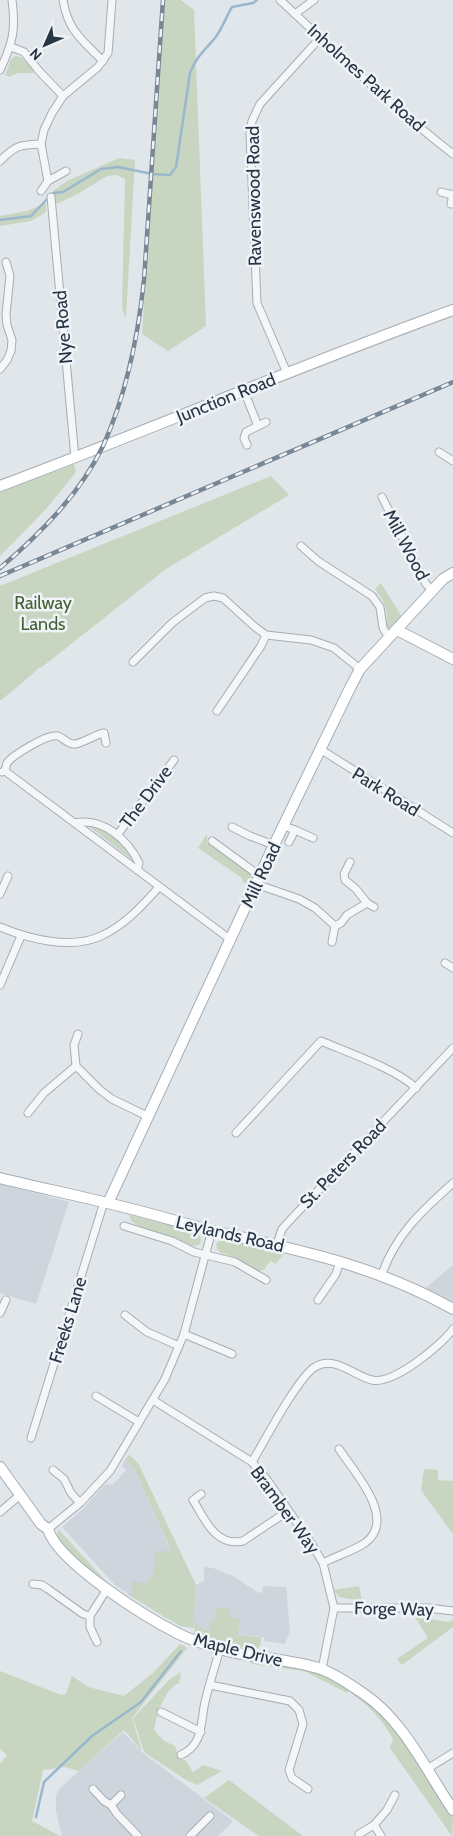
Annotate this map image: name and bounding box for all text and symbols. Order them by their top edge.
street label: Inholmes Park Road [303,19,429,137]
north arrow [20,20,70,70]
text: N [26,44,46,64]
street label: Ravenswood Road [242,126,266,266]
street label: Nye Road [49,289,77,365]
street label: Junction Road [172,368,279,428]
street label: Mill Wood [378,506,434,584]
park label: Railway Lands [14,592,72,635]
street label: The Drive [115,761,177,833]
street label: Park Road [348,763,424,821]
street label: Mill Road [236,839,286,911]
street label: St. Peters Road [295,1115,391,1213]
street label: Leylands Road [174,1211,286,1257]
street label: Freeks Lane [44,1274,92,1366]
street label: Bramber Way [246,1462,324,1558]
street label: Forge Way [354,1597,434,1621]
street label: Maple Drive [191,1628,285,1672]

